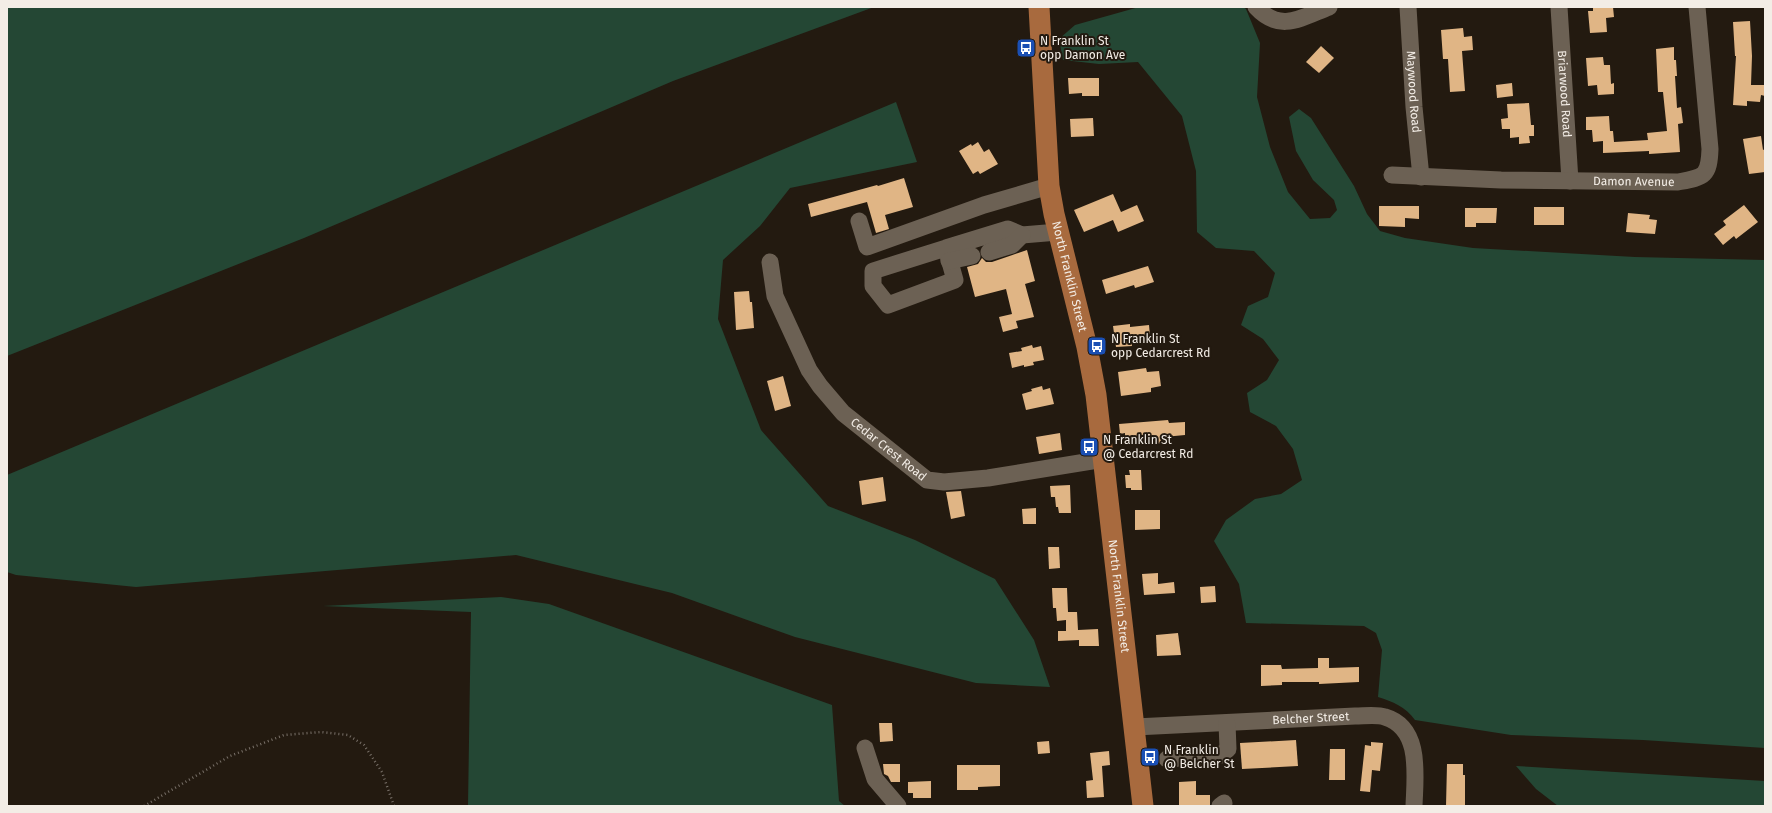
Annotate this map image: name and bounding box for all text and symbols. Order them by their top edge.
place label: N Franklin St opp Damon Ave [1040,34,1125,62]
bus stop icon: N Franklin St opp Damon Ave [1015,37,1037,59]
street label: Maywood Road [1404,50,1424,134]
street label: Briarwood Road [1555,50,1574,138]
street label: Damon Avenue [1593,174,1675,189]
street label: North Franklin Street [1049,220,1090,334]
place label: N Franklin St opp Cedarcrest Rd [1111,332,1210,360]
bus stop icon: N Franklin St opp Cedarcrest Rd [1086,335,1108,357]
street label: Cedar Crest Road [848,415,929,484]
place label: N Franklin St @ Cedarcrest Rd [1103,433,1193,461]
bus stop icon: N Franklin St @ Cedarcrest Rd [1078,436,1100,458]
street label: North Franklin Street [1106,539,1132,654]
street label: Belcher Street [1272,709,1350,727]
place label: N Franklin @ Belcher St [1164,743,1235,771]
bus stop icon: N Franklin @ Belcher St [1139,746,1161,768]

